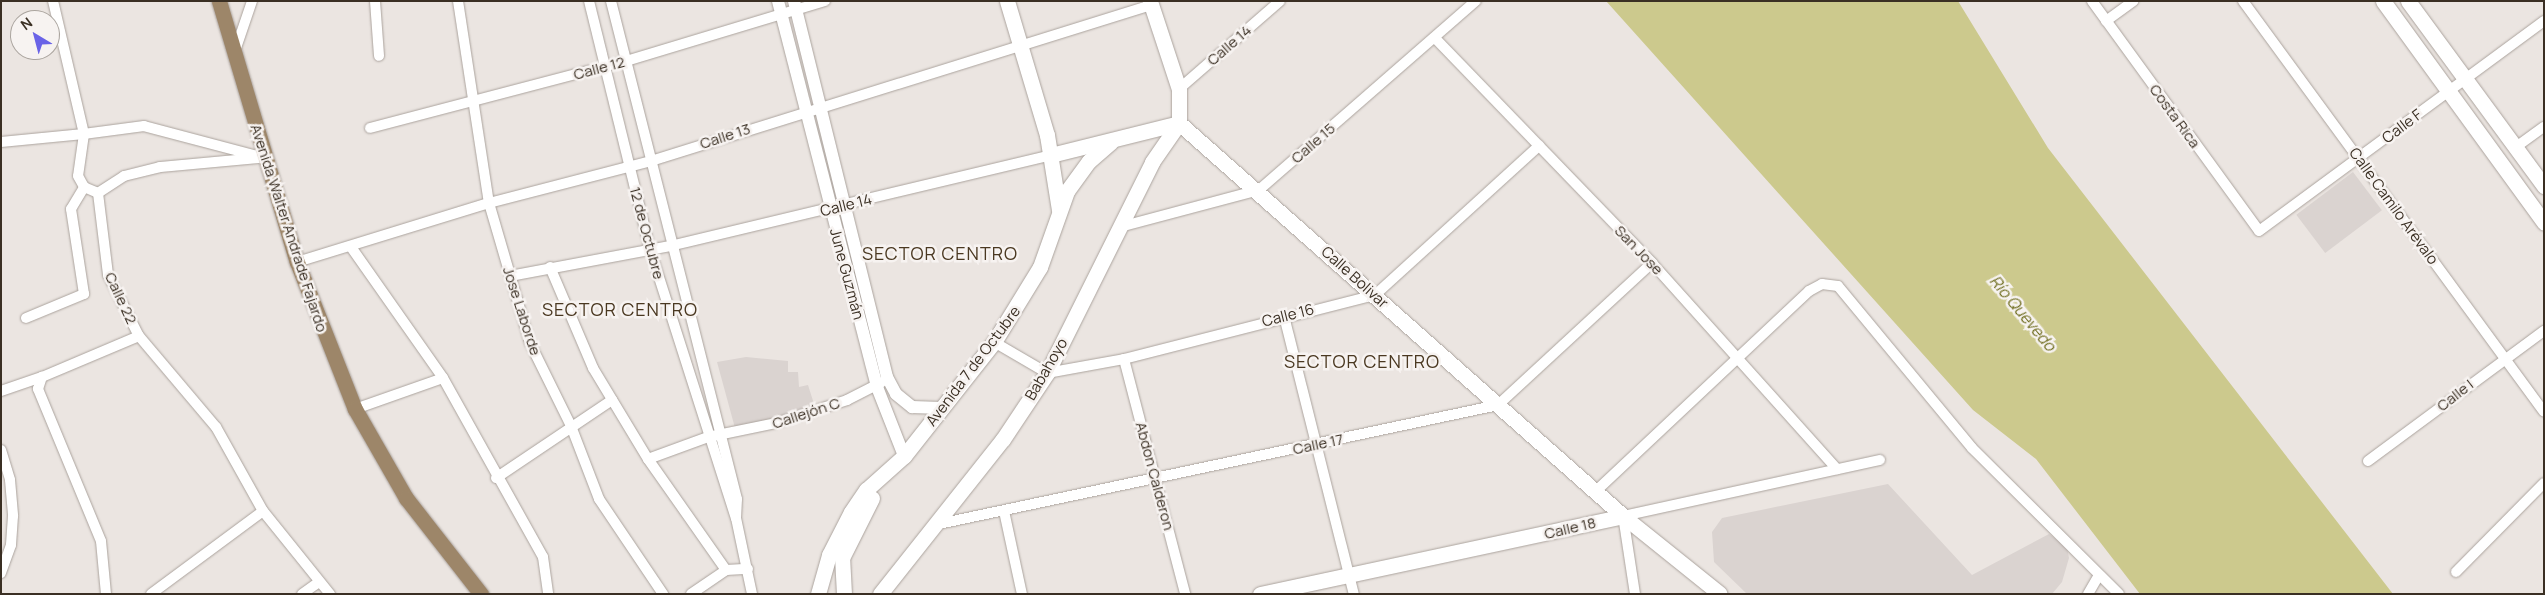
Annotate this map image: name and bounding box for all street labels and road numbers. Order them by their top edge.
street label: Calle 14 [1203,21,1255,69]
street label: Calle 12 [571,53,627,83]
street label: Costa Rica [2146,81,2204,151]
street label: Calle F [2378,105,2426,147]
street label: Calle 13 [697,119,753,153]
street label: Calle 15 [1287,119,1339,167]
street label: Avenida Walter Andrade Fajardo [247,122,331,334]
street label: Calle Camilo Arévalo [2346,144,2442,268]
street label: 12 de Octubre [626,185,668,281]
street label: Calle 14 [818,190,874,220]
street label: San Jose [1611,221,1667,279]
street label: June Guzmán [826,226,868,322]
street label: Calle Bolivar [1318,242,1392,312]
street label: Jose Laborde [499,264,545,358]
street label: Calle 22 [101,269,141,327]
street label: Calle 16 [1260,300,1316,330]
street label: Avenida 7 de Octubre [922,302,1024,430]
street label: Babahoyo [1021,335,1071,403]
street label: Calle I [2433,375,2477,415]
street label: Callejón C [770,394,842,432]
street label: Abdon Calderon [1132,420,1178,532]
street label: Calle 17 [1291,430,1345,458]
street label: Calle 18 [1542,513,1598,543]

